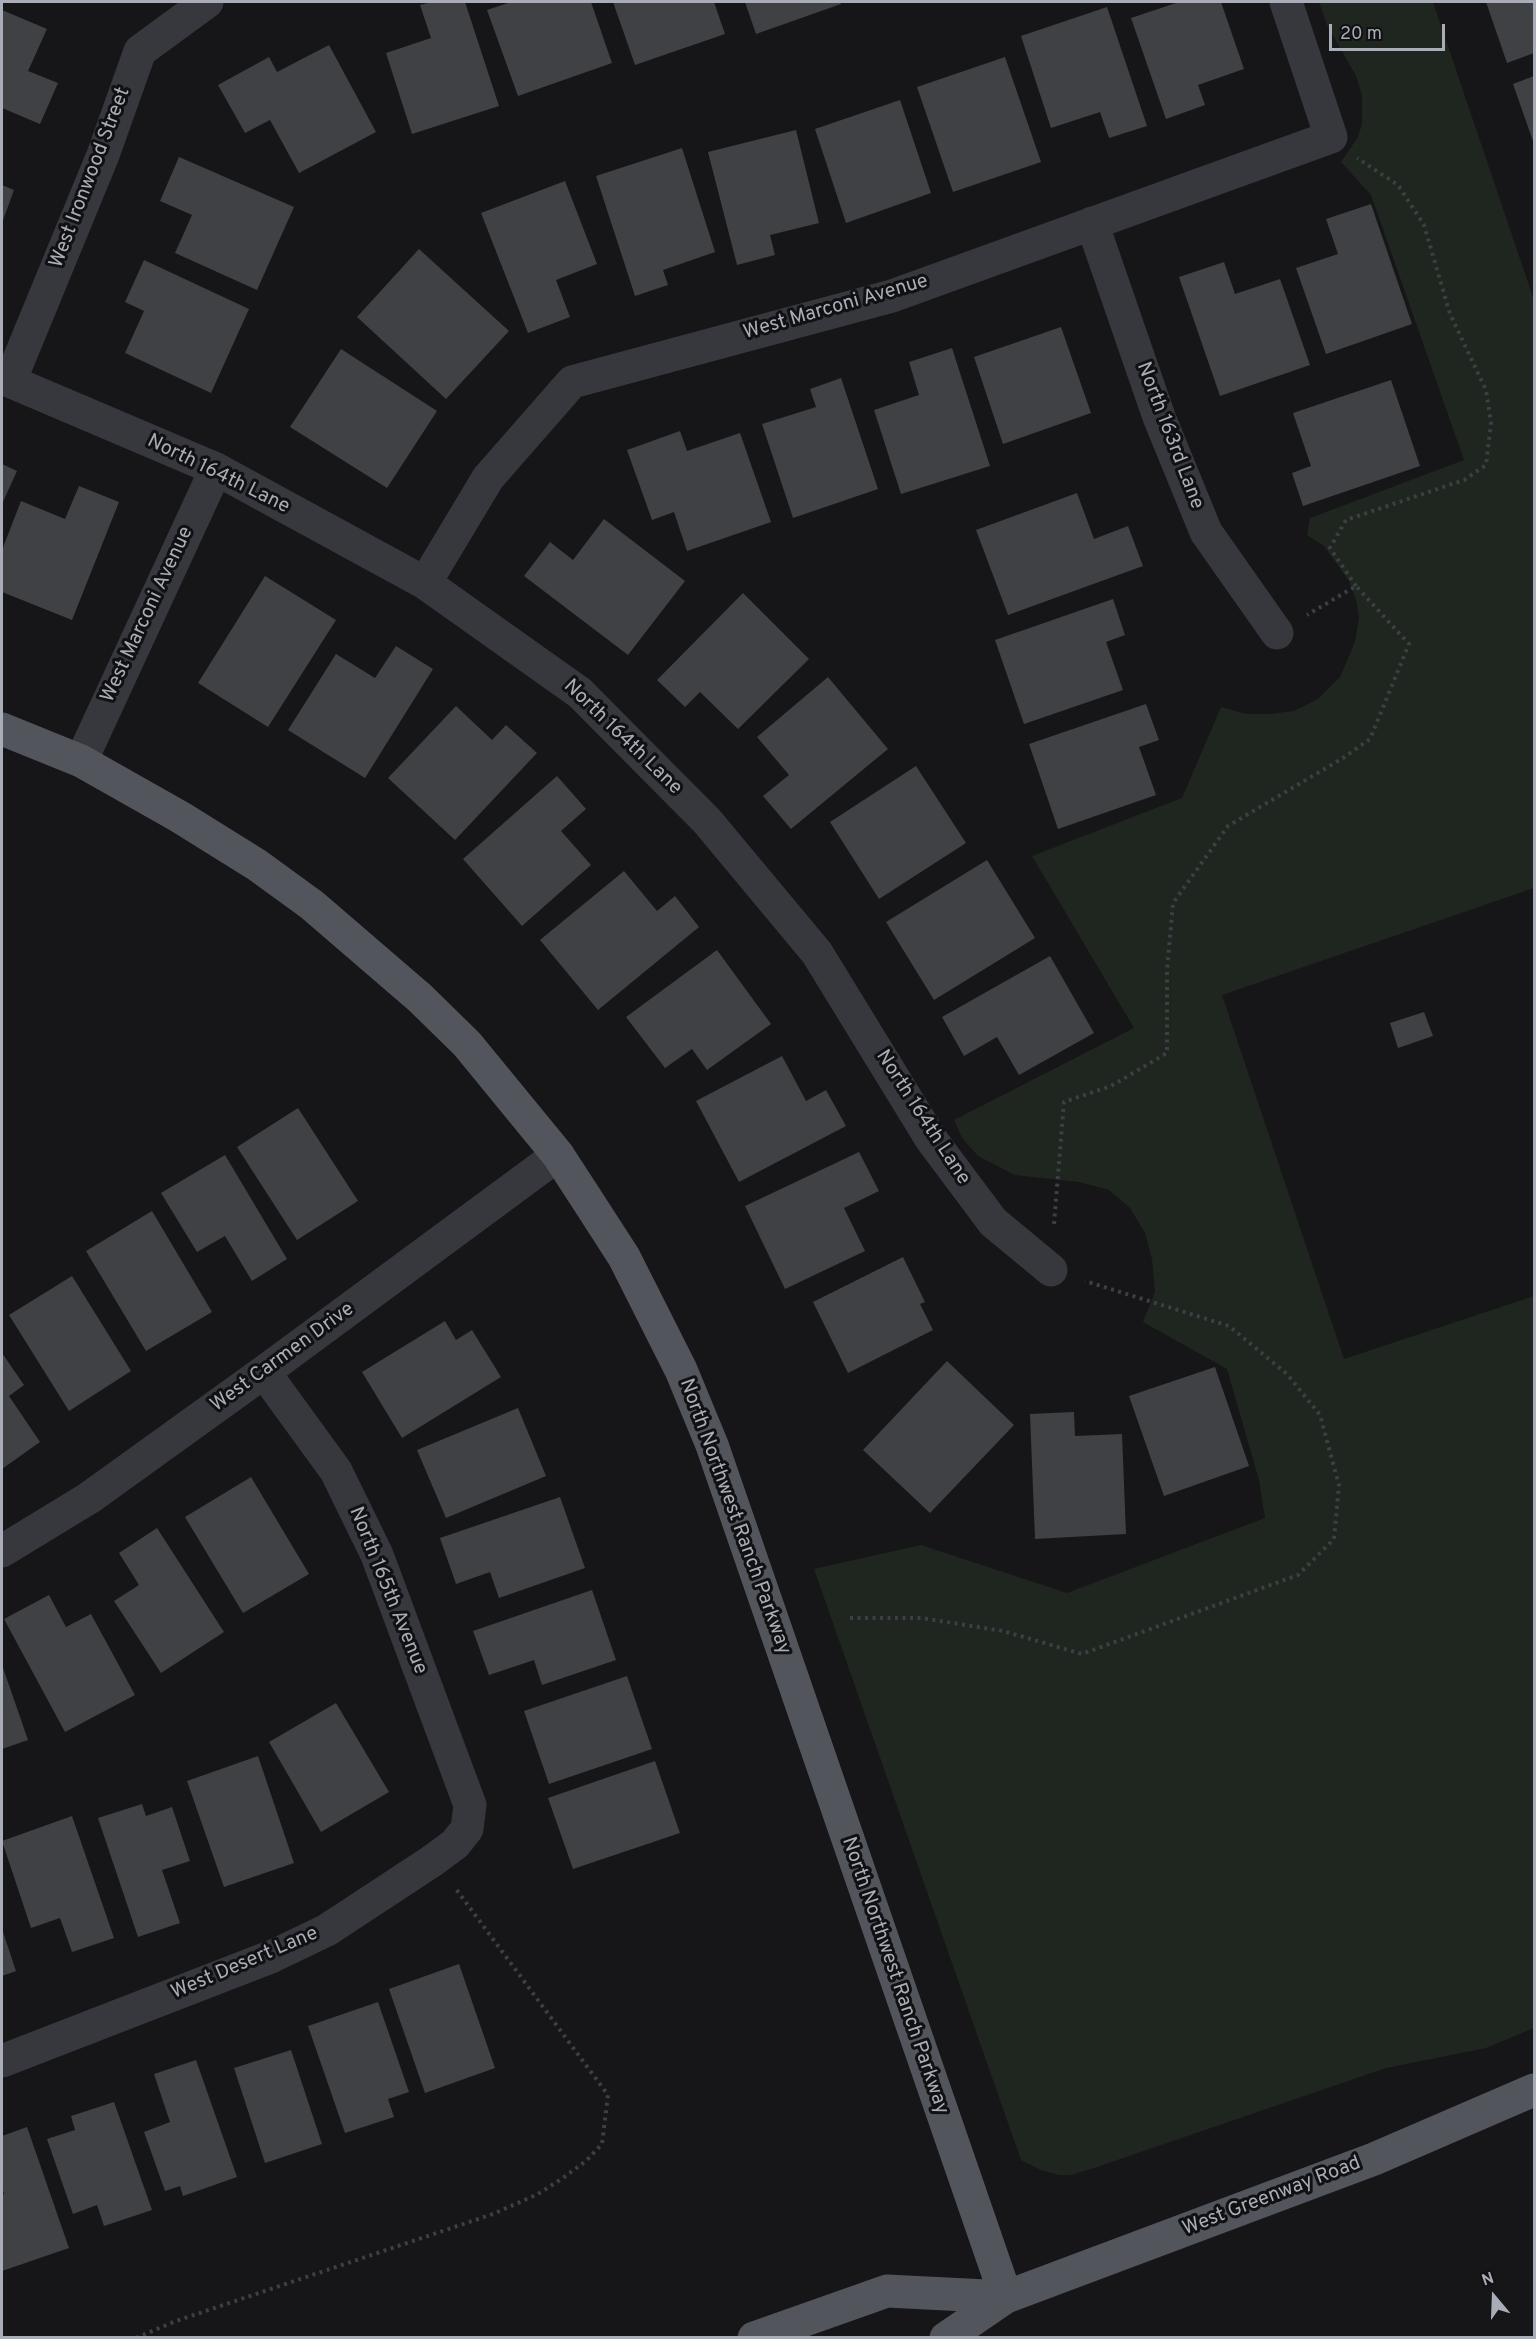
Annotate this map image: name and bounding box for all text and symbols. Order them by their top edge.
scale bar [1332,12,1448,50]
text: 20 m [1340,23,1382,46]
street label: West Ironwood Street [45,84,137,272]
street label: West Marconi Avenue [741,270,931,346]
street label: North 163rd Lane [1130,359,1208,513]
street label: North 164th Lane [143,430,293,520]
street label: West Marconi Avenue [97,523,199,707]
street label: North 164th Lane [558,675,686,801]
street label: North 164th Lane [870,1046,974,1190]
street label: West Carmen Drive [207,1298,359,1418]
street label: North Northwest Ranch Parkway [673,1376,795,1658]
street label: North 165th Avenue [342,1504,432,1678]
street label: North Northwest Ranch Parkway [835,1834,953,2118]
street label: West Desert Lane [168,1922,322,2006]
street label: West Greenway Road [1180,2152,1364,2242]
north arrow [1464,2267,1524,2327]
text: N [1479,2269,1497,2291]

